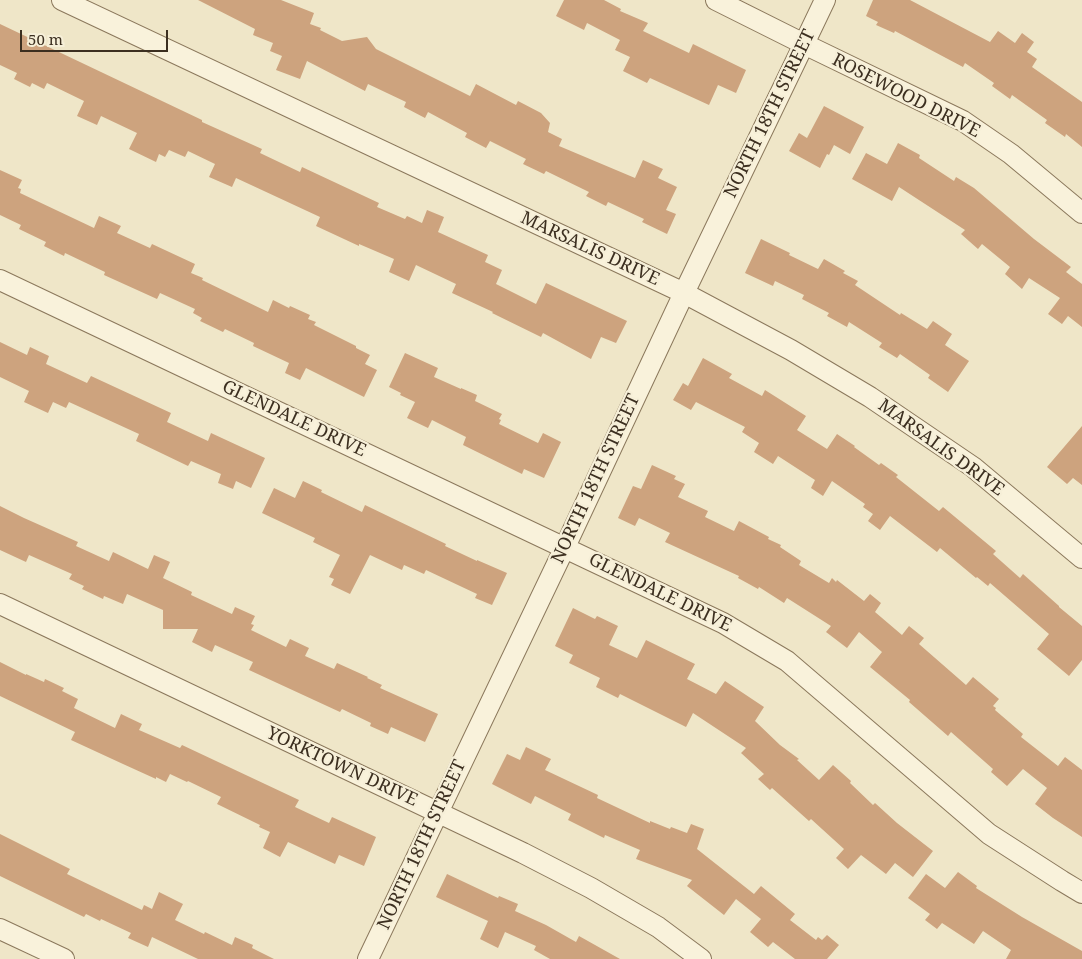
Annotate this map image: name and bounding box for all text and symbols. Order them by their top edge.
scale bar [22,20,170,52]
street label: NORTH 18TH STREET [720,26,820,202]
text: 50 m [28,29,63,49]
street label: ROSEWOOD DRIVE [828,49,984,143]
street label: MARSALIS DRIVE [517,207,663,291]
street label: GLENDALE DRIVE [219,376,369,462]
street label: NORTH 18TH STREET [547,391,645,567]
street label: MARSALIS DRIVE [874,395,1008,501]
street label: GLENDALE DRIVE [585,549,735,637]
street label: YORKTOWN DRIVE [263,723,421,811]
street label: NORTH 18TH STREET [373,757,471,933]

